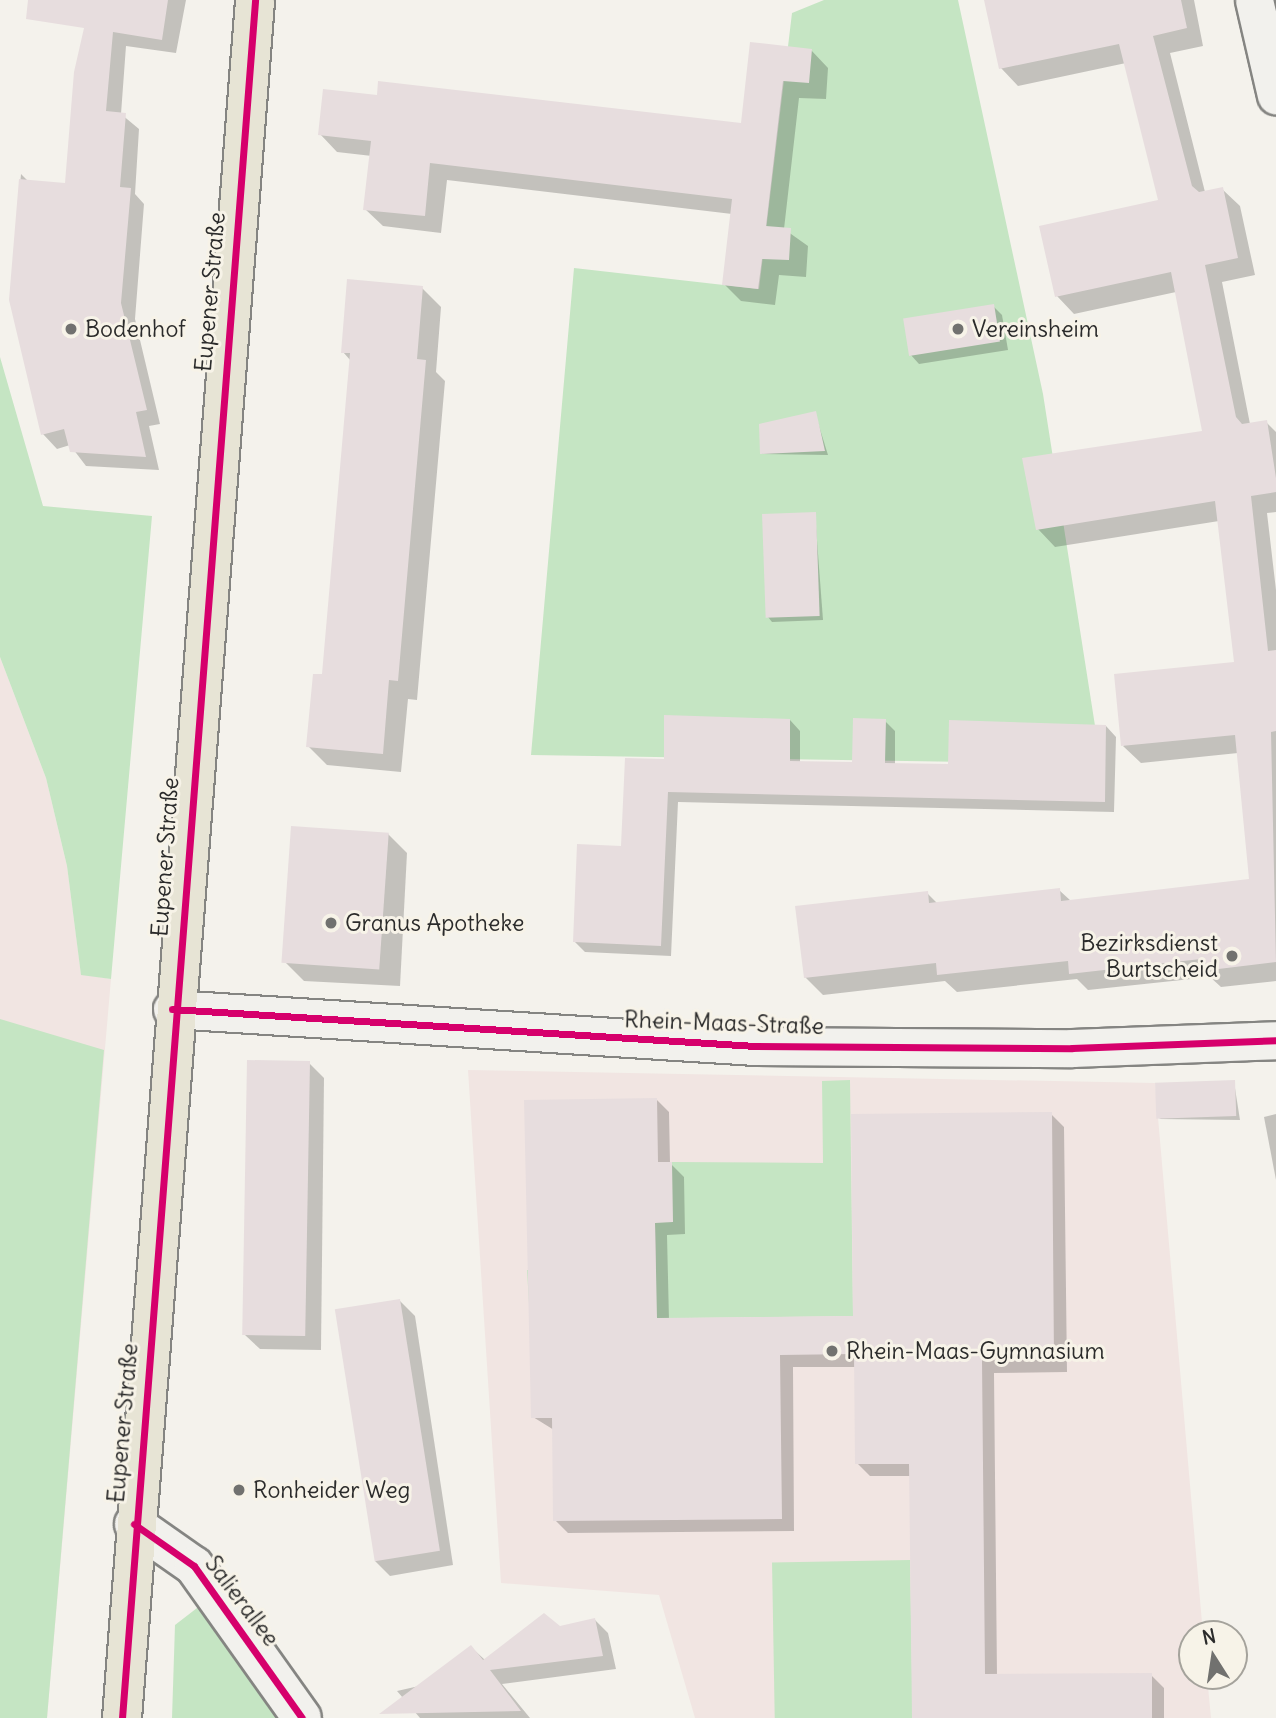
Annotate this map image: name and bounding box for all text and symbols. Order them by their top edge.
street label: Eupener Straße [189,211,231,373]
place label: Bodenhof [85,315,186,343]
place label: Vereinsheim [972,315,1099,343]
marker: Bodenhof [63,321,79,337]
marker: Vereinsheim [950,321,966,337]
street label: Eupener Straße [146,776,184,938]
place label: Granus Apotheke [345,909,524,937]
marker: Granus Apotheke [323,915,339,931]
place label: Bezirksdienst Burtscheid [1080,929,1218,983]
marker: Bezirksdienst Burtscheid [1224,948,1240,964]
street label: Rhein-Maas-Straße [624,1006,824,1040]
place label: Rhein-Maas-Gymnasium [846,1337,1105,1365]
street label: Eupener Straße [102,1342,144,1504]
marker: Rhein-Maas-Gymnasium [824,1343,840,1359]
place label: Ronheider Weg [253,1476,410,1504]
marker: Ronheider Weg [231,1482,247,1498]
street label: Salierallee [199,1550,285,1652]
north arrow [1178,1620,1248,1690]
text: N [1200,1623,1218,1650]

